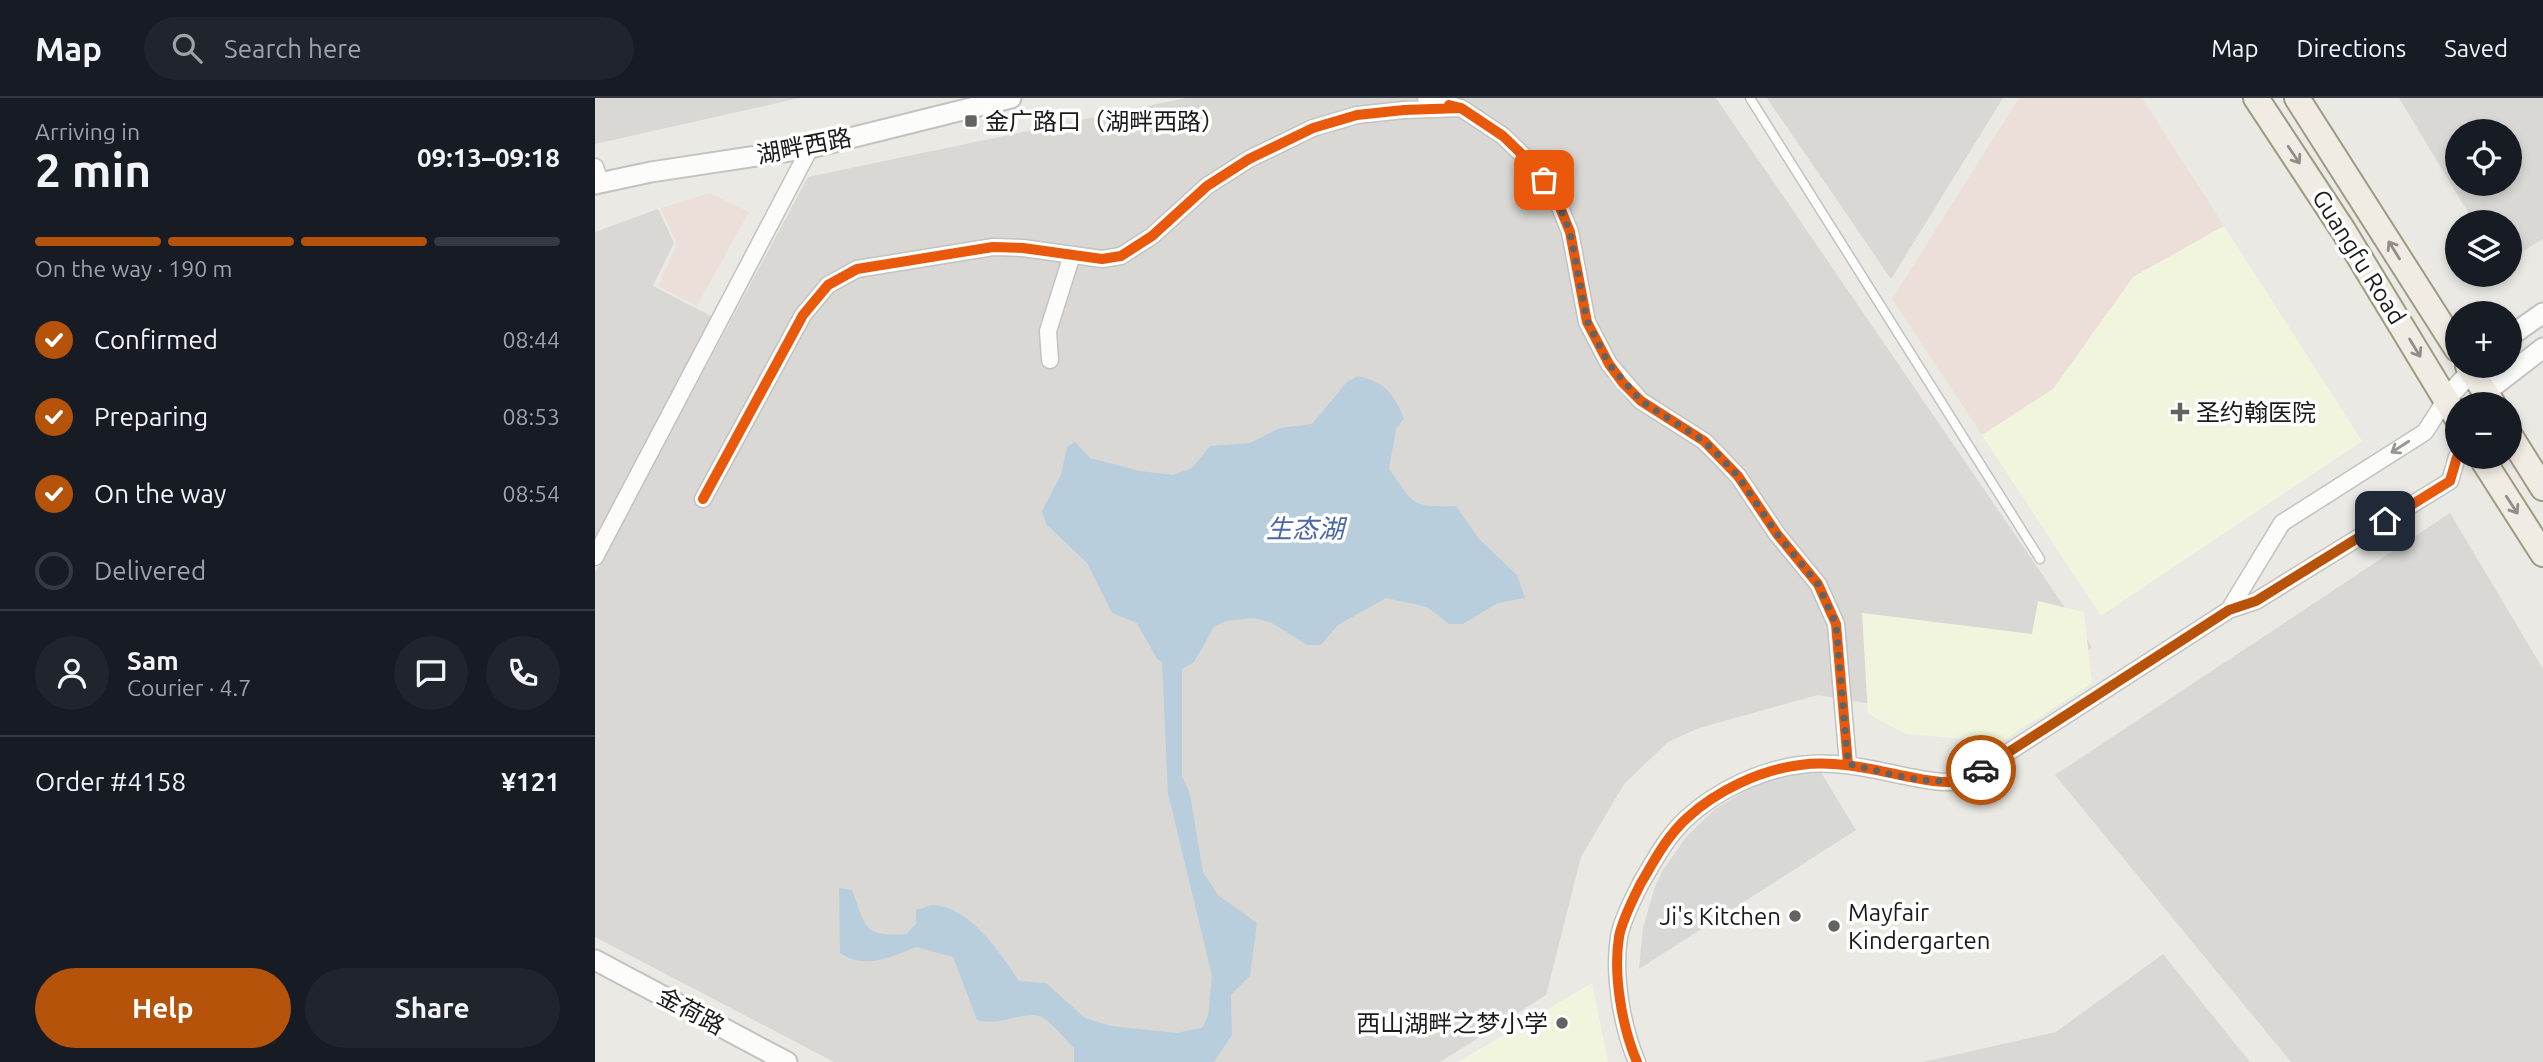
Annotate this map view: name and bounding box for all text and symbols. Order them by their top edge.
search box [144,17,634,80]
icon: search [168,29,206,67]
text: Map [35,30,102,67]
text: Search here [224,34,362,63]
text: Map [2211,35,2258,62]
text: Directions [2296,35,2406,62]
text: Saved [2444,35,2508,62]
place label: 金广路口（湖畔西路） [985,108,1225,135]
marker: 金广路口（湖畔西路） [963,113,979,129]
text: Arriving in [35,119,140,144]
map controls [2445,119,2522,469]
button: locate [2445,119,2522,196]
street label: 湖畔西路 [754,124,854,168]
text: 09:13–09:18 [417,143,560,172]
text: 2 min [35,144,151,196]
one-way arrow [2287,145,2302,164]
pin [1514,150,1574,210]
icon: bag [1525,161,1563,199]
street label: Guangfu Road [2307,185,2411,329]
button: layers [2445,210,2522,287]
one-way arrow [2387,240,2401,260]
text: On the way · 190 m [35,256,232,281]
button: + [2445,301,2522,378]
icon: check [35,321,73,359]
text: Confirmed [94,325,218,354]
text: 08:44 [502,327,560,352]
one-way arrow [2408,337,2422,357]
button: − [2445,392,2522,469]
icon: check [35,398,73,436]
place label: 圣约翰医院 [2196,399,2316,426]
text: Preparing [94,402,208,431]
marker: 圣约翰医院 [2170,402,2190,422]
text: 08:53 [502,404,560,429]
one-way arrow [2391,441,2411,455]
icon: check [35,475,73,513]
text: On the way [94,479,226,508]
text: 08:54 [502,481,560,506]
pin [2355,491,2415,551]
one-way arrow [2505,495,2519,515]
icon: home [2366,502,2404,540]
water label: 生态湖 [1266,514,1348,543]
text: Delivered [94,556,206,585]
button: person [35,636,109,710]
button: chat [394,636,468,710]
button: phone [486,636,560,710]
text: Sam [127,646,179,675]
text: Courier · 4.7 [127,675,251,700]
courier [1946,735,2016,805]
icon: car [1962,751,2000,789]
text: Order #4158 [35,767,186,796]
text: ¥121 [501,767,560,796]
place label: Mayfair Kindergarten [1848,899,1991,954]
place label: Ji's Kitchen [1660,903,1781,930]
marker: Ji's Kitchen [1787,908,1803,924]
marker: Mayfair Kindergarten [1826,918,1842,934]
button: Help [35,968,291,1048]
button: Share [305,968,560,1048]
street label: 金荷路 [653,982,729,1040]
place label: 西山湖畔之梦小学 [1356,1010,1548,1037]
marker: 西山湖畔之梦小学 [1554,1015,1570,1031]

